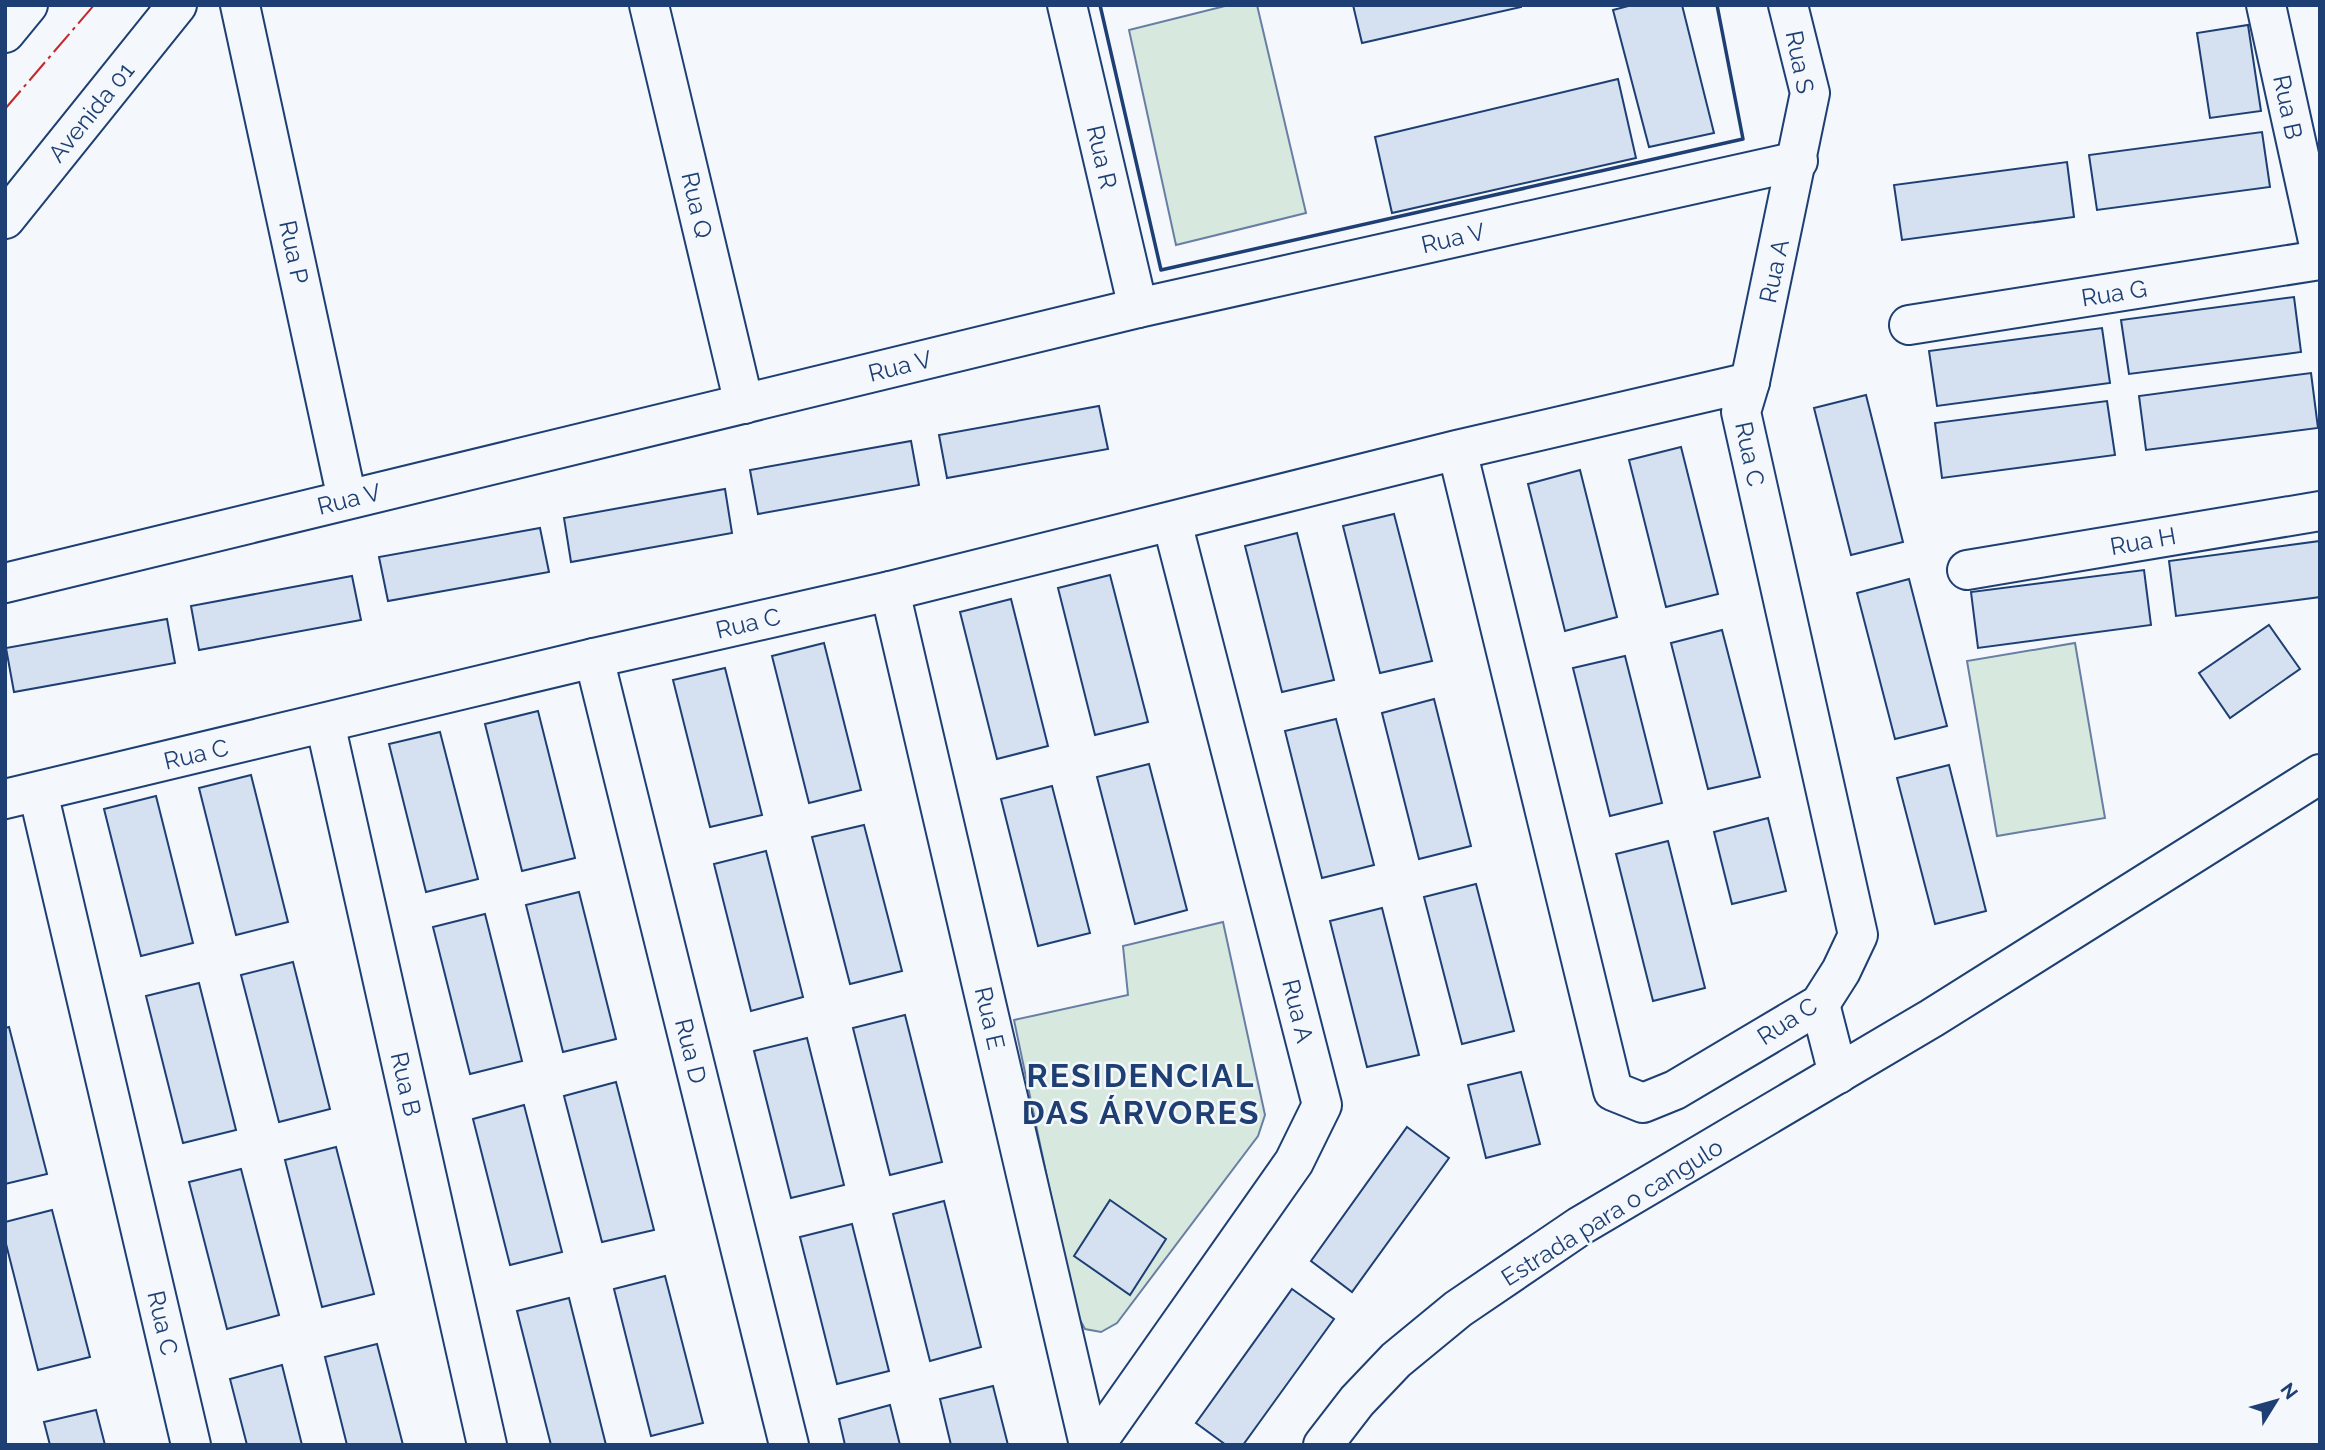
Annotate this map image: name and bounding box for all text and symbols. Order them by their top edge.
street label: Rua S [1780,28,1820,96]
street label: Avenida 01 [42,56,140,168]
street label: Rua B [2267,72,2309,142]
street label: Rua R [1081,122,1123,192]
street label: Rua Q [675,169,719,241]
street label: Rua V [1418,217,1488,259]
street label: Rua P [273,218,315,286]
street label: Rua A [1753,236,1795,306]
street label: Rua G [2079,274,2149,312]
street label: Rua V [865,344,935,388]
street label: Rua C [1729,419,1771,489]
street label: Rua V [314,477,384,521]
street label: Rua H [2108,521,2178,561]
street label: Rua C [713,602,783,644]
street label: Rua C [161,733,231,775]
street label: Rua A [1276,976,1320,1046]
street label: Rua E [969,984,1011,1052]
street label: Rua C [1752,991,1822,1051]
street label: Rua D [669,1015,713,1087]
street label: Rua B [385,1049,427,1119]
district label: RESIDENCIAL DAS ÁRVORES [1022,1057,1260,1131]
street label: Estrada para o cangulo [1496,1132,1728,1292]
street label: Rua C [142,1288,184,1358]
north arrow [2241,1366,2311,1436]
text: N [2276,1378,2303,1403]

